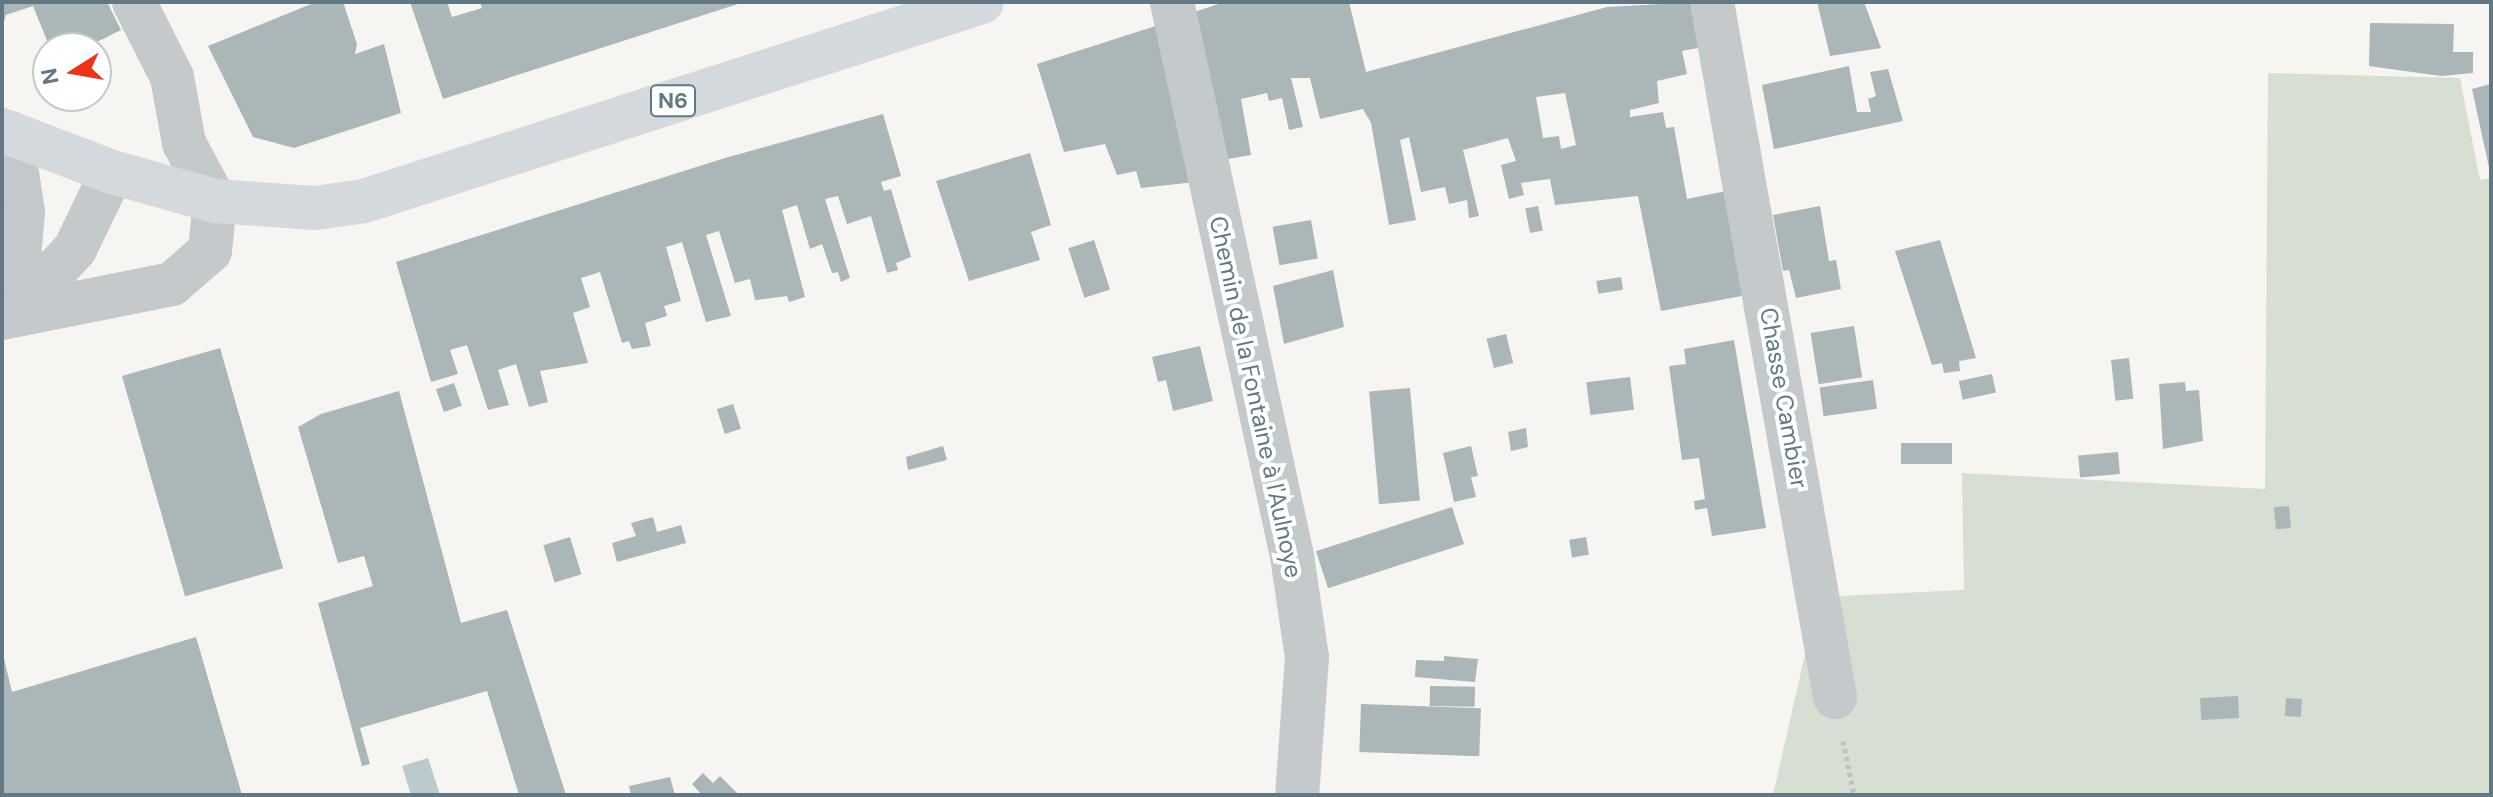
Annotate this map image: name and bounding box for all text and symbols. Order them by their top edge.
north arrow [32,32,112,112]
text: N [34,66,66,87]
road number: N6 [649,83,697,119]
street label: Chemin de la Fontaine à l'Aulnoye [1204,214,1308,580]
street label: Chasse Cambier [1754,305,1814,491]

